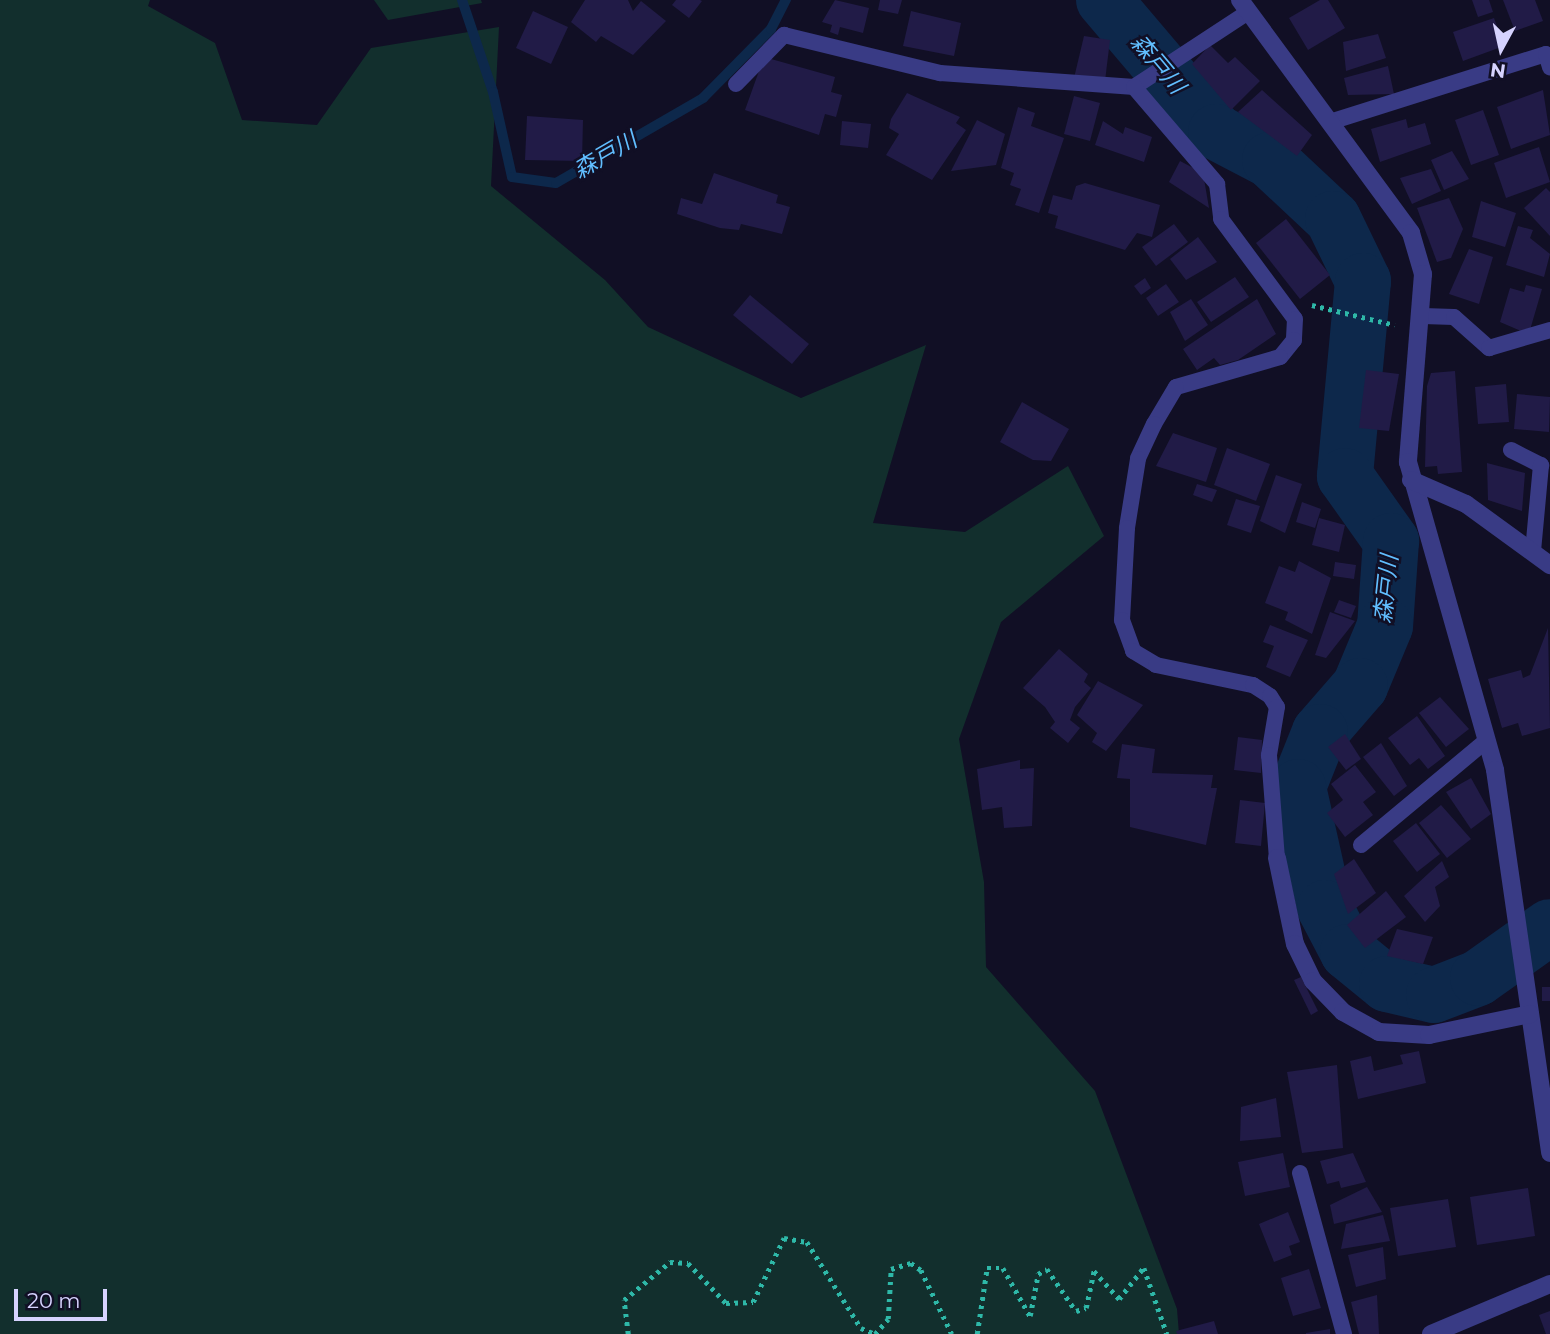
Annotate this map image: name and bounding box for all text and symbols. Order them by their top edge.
north arrow [1466,14,1536,84]
water label: 森戸川 [1125,29,1191,99]
text: N [1489,58,1507,83]
water label: 森戸川 [568,126,642,184]
water label: 森戸川 [1369,553,1403,625]
scale bar [18,1274,110,1318]
text: 20 m [27,1288,81,1313]

